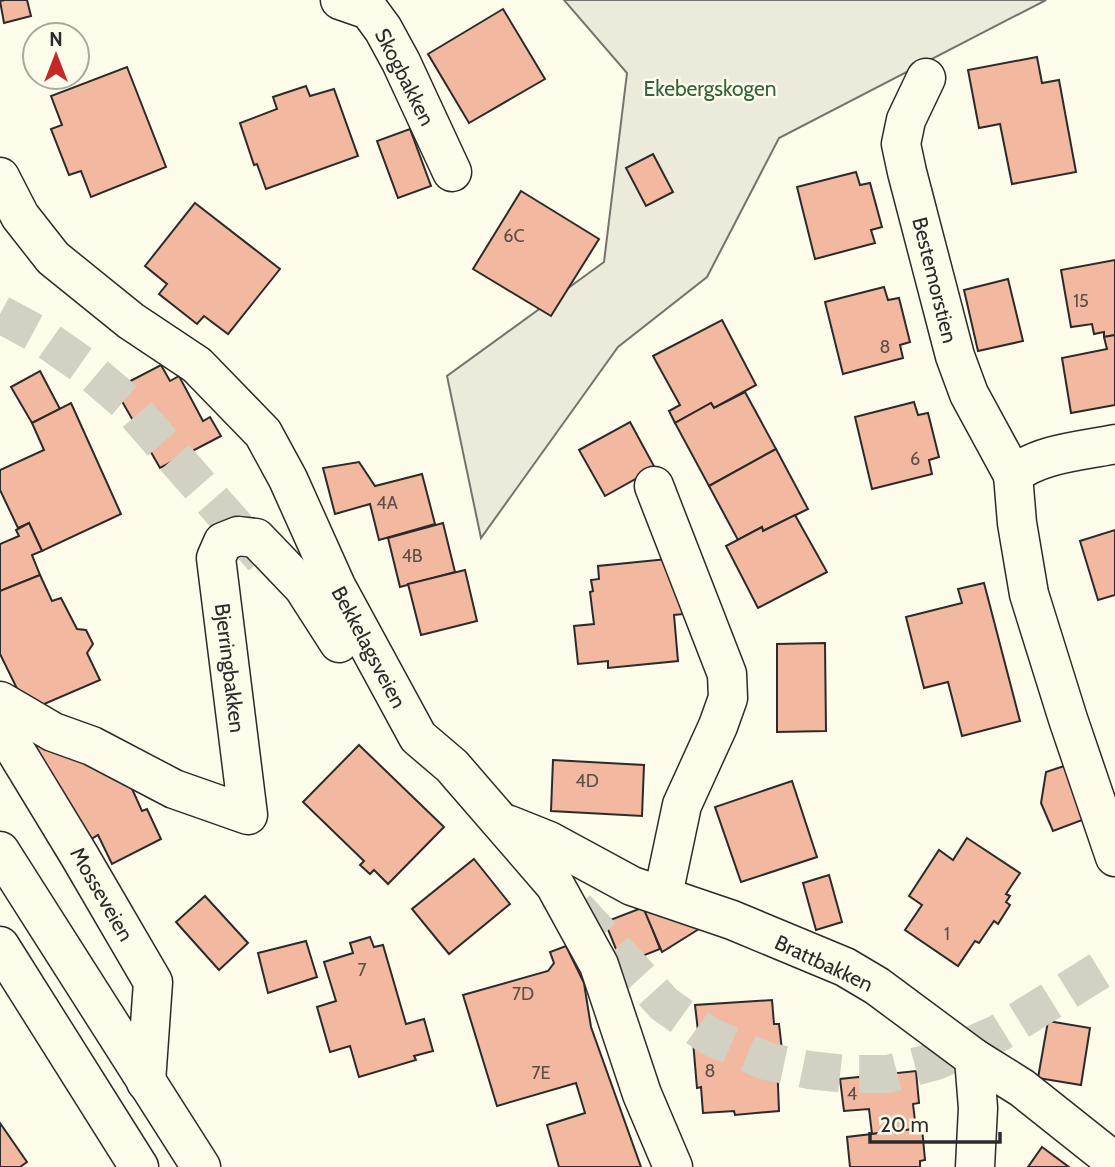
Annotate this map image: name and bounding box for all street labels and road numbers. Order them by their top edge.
street label: Skogbakken [370,24,440,130]
street label: Bestemorstien [907,214,963,346]
street label: Bekkelagsveien [326,582,412,712]
street label: Bjerringbakken [209,602,250,734]
street label: Mosseveien [65,843,139,945]
street label: Brattbakken [771,929,877,997]

